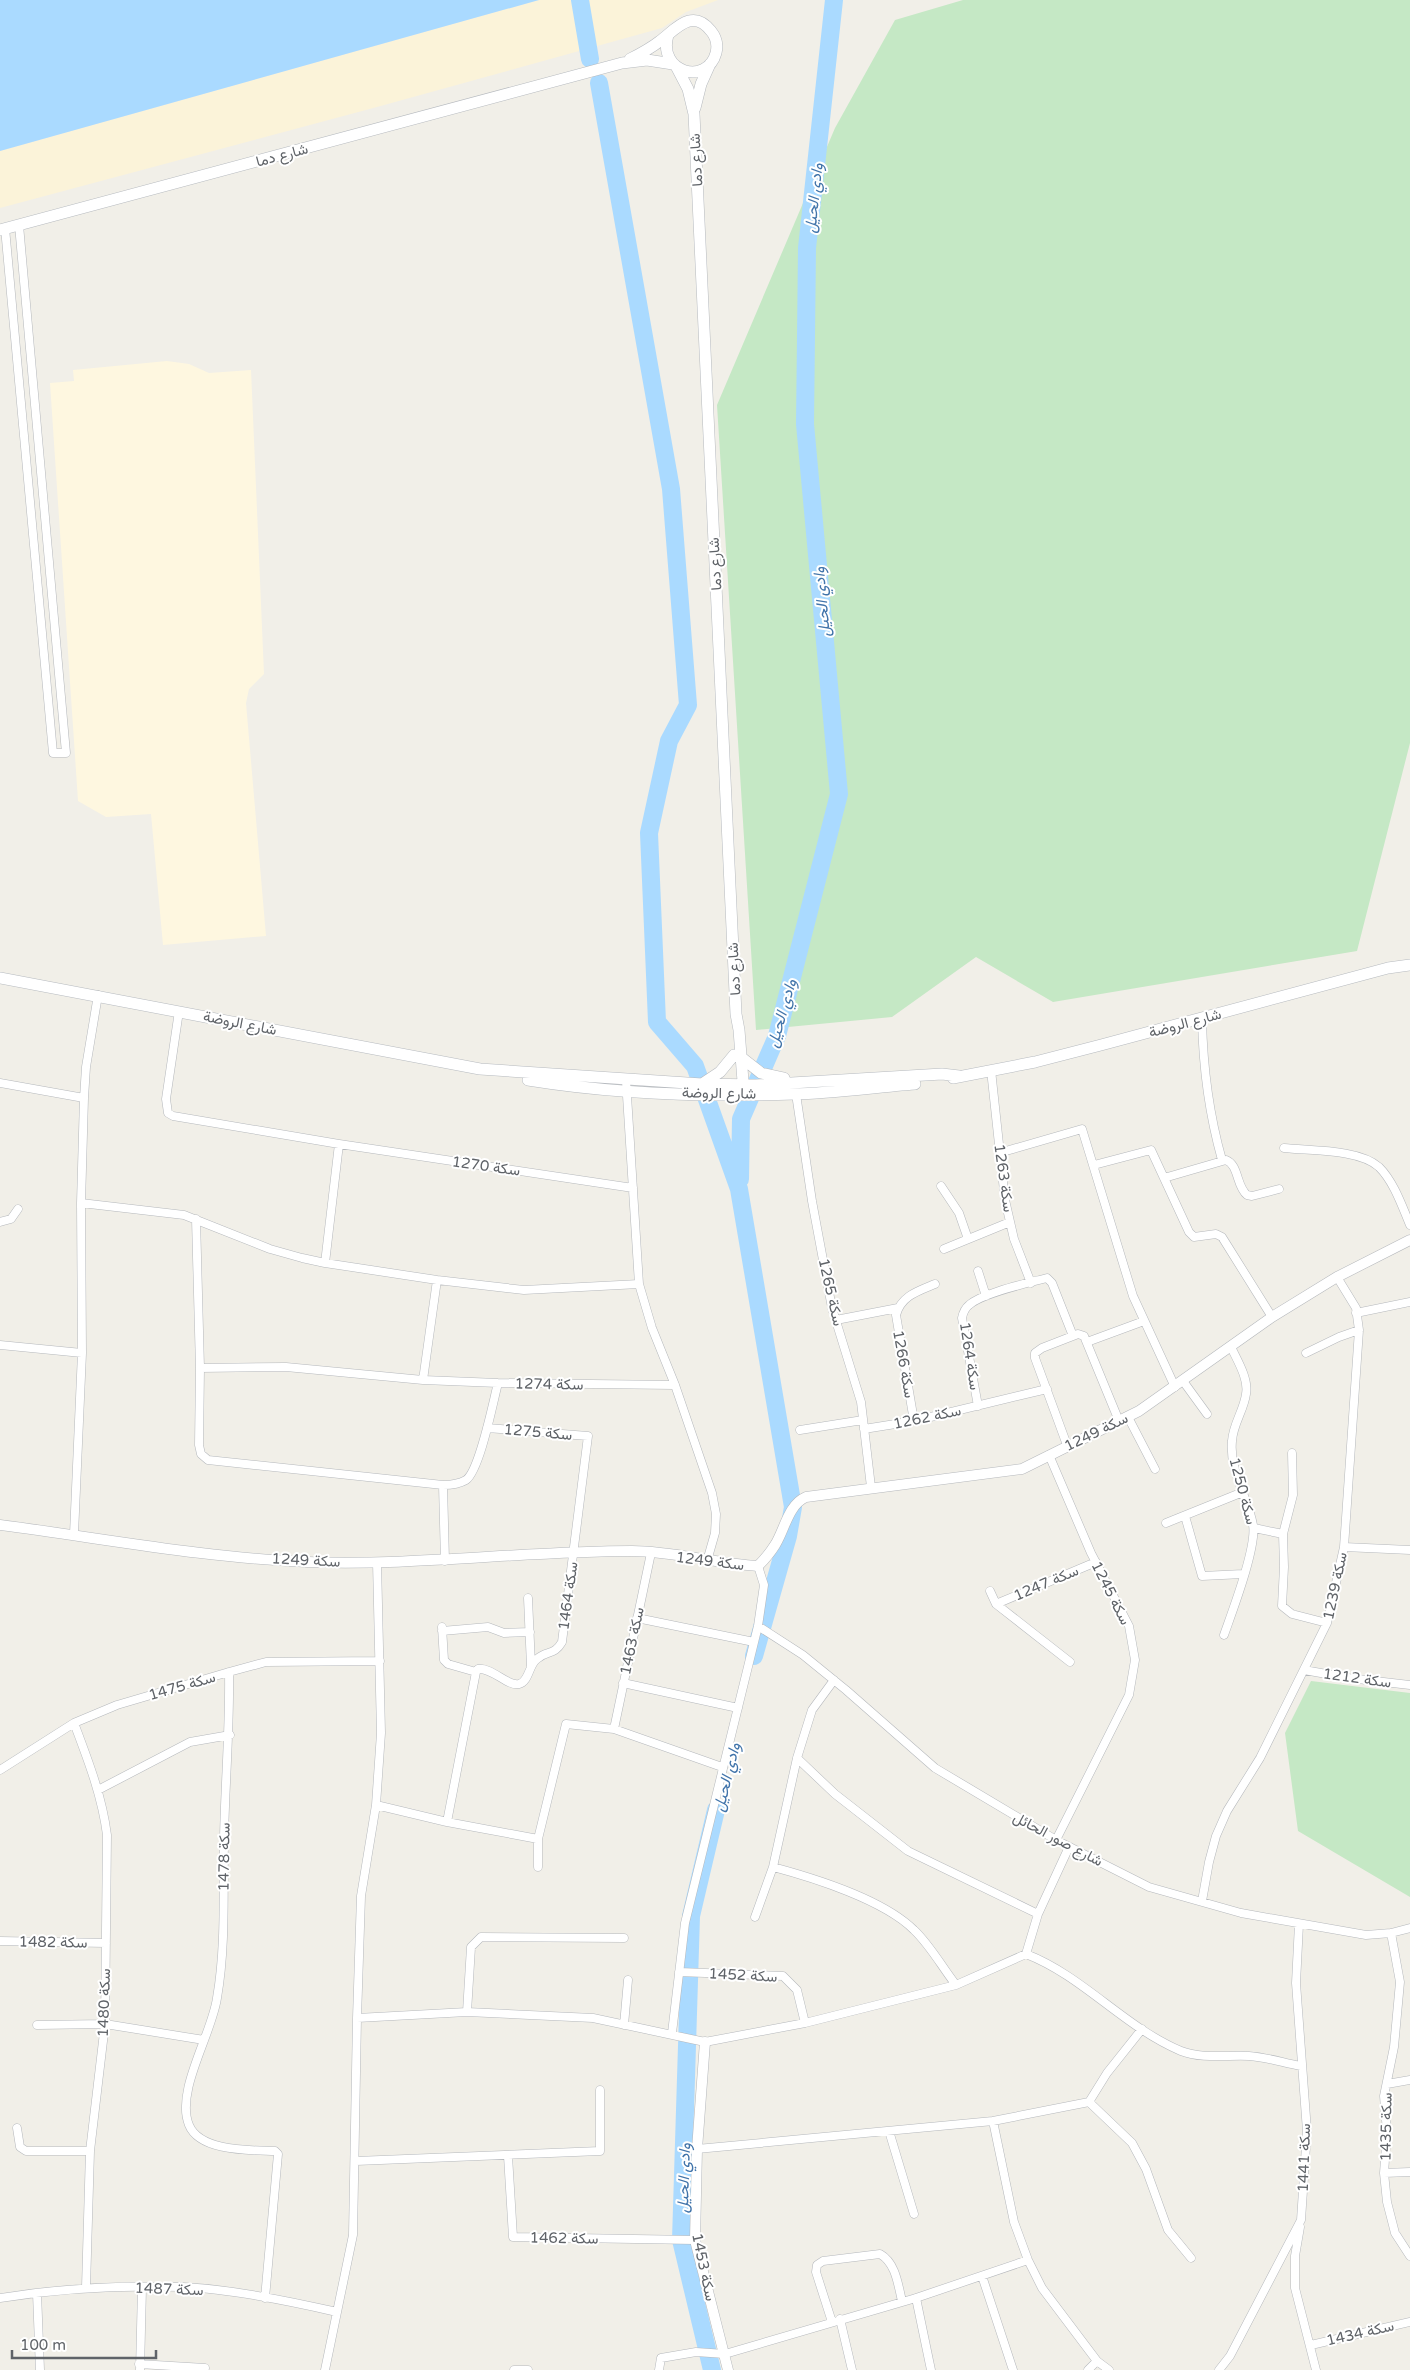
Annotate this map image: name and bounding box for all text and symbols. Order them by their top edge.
street label: شارع دما [686,133,708,187]
street label: شارع دما [254,139,311,173]
water label: وادي الحيل [800,162,831,234]
street label: شارع دما [705,537,727,591]
water label: وادي الحيل [809,566,838,638]
street label: شارع دما [724,942,746,996]
water label: وادي الحيل [763,977,804,1051]
street label: شارع الروضة [1147,1005,1224,1043]
street label: شارع الروضة [201,1007,278,1041]
street label: شارع الروضة [682,1083,757,1105]
street label: سكة 1263 [990,1143,1018,1214]
street label: سكة 1270 [451,1152,522,1180]
street label: سكة 1265 [814,1256,848,1328]
street label: سكة 1264 [956,1321,984,1392]
street label: سكة 1266 [889,1329,919,1400]
street label: سكة 1274 [514,1374,584,1394]
street label: سكة 1262 [891,1401,963,1433]
street label: سكة 1249 [1061,1409,1131,1455]
street label: سكة 1275 [503,1420,573,1444]
street label: سكة 1250 [1225,1455,1261,1527]
street label: سكة 1249 [675,1548,745,1574]
street label: سكة 1249 [271,1549,341,1571]
street label: سكة 1239 [1319,1550,1351,1622]
street label: سكة 1245 [1087,1558,1135,1628]
street label: سكة 1464 [554,1560,582,1631]
street label: سكة 1247 [1011,1561,1081,1605]
street label: سكة 1463 [616,1605,648,1677]
street label: سكة 1212 [1322,1664,1393,1692]
street label: سكة 1475 [146,1668,218,1704]
water label: وادي الحيل [709,1741,748,1814]
street label: شارع صور الحائل [1009,1808,1106,1872]
street label: سكة 1478 [214,1822,234,1892]
street label: سكة 1482 [18,1932,88,1952]
street label: سكة 1452 [708,1964,778,1986]
street label: سكة 1480 [94,1968,114,2038]
street label: سكة 1435 [1376,2092,1396,2162]
street label: سكة 1441 [1294,2123,1314,2193]
water label: وادي الحيل [673,2143,698,2214]
street label: سكة 1462 [529,2228,599,2248]
street label: سكة 1453 [688,2231,720,2303]
street label: سكة 1487 [134,2279,204,2299]
street label: سكة 1434 [1324,2316,1396,2350]
scale bar [12,2328,156,2360]
text: 100 m [20,2336,66,2354]

